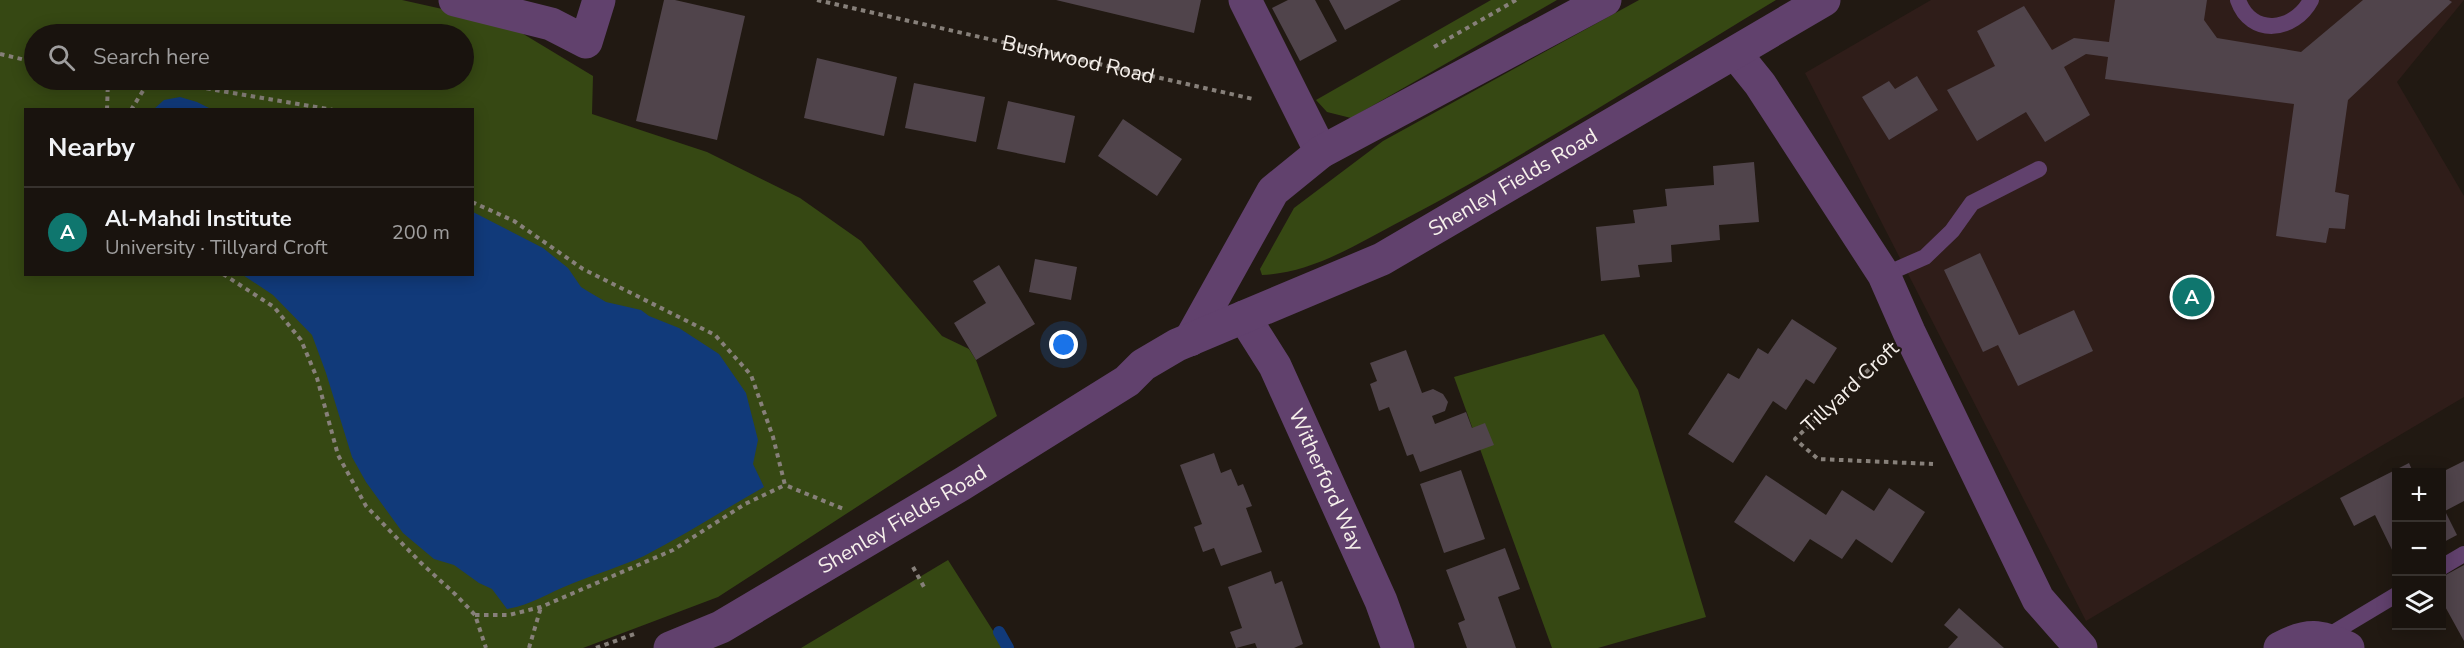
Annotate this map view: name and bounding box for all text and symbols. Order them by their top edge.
search box [24,24,474,90]
street label: Bushwood Road [999,28,1157,90]
icon: search [45,41,78,74]
text: Search here [93,42,210,72]
street label: Shenley Fields Road [1423,122,1603,243]
text: Nearby [48,130,135,165]
text: Al-Mahdi Institute [105,204,292,234]
text: A [60,219,75,246]
text: 200 m [392,219,450,246]
text: University · Tillyard Croft [105,234,327,261]
pin: A [2172,274,2212,320]
your location [1049,330,1078,359]
street label: Tillyard Croft [1795,334,1905,439]
street label: Witherford Way [1282,404,1371,556]
street label: Shenley Fields Road [813,458,992,580]
map controls [2392,468,2446,630]
button: + [2392,468,2446,522]
button: − [2392,522,2446,576]
button: layers [2392,576,2446,630]

